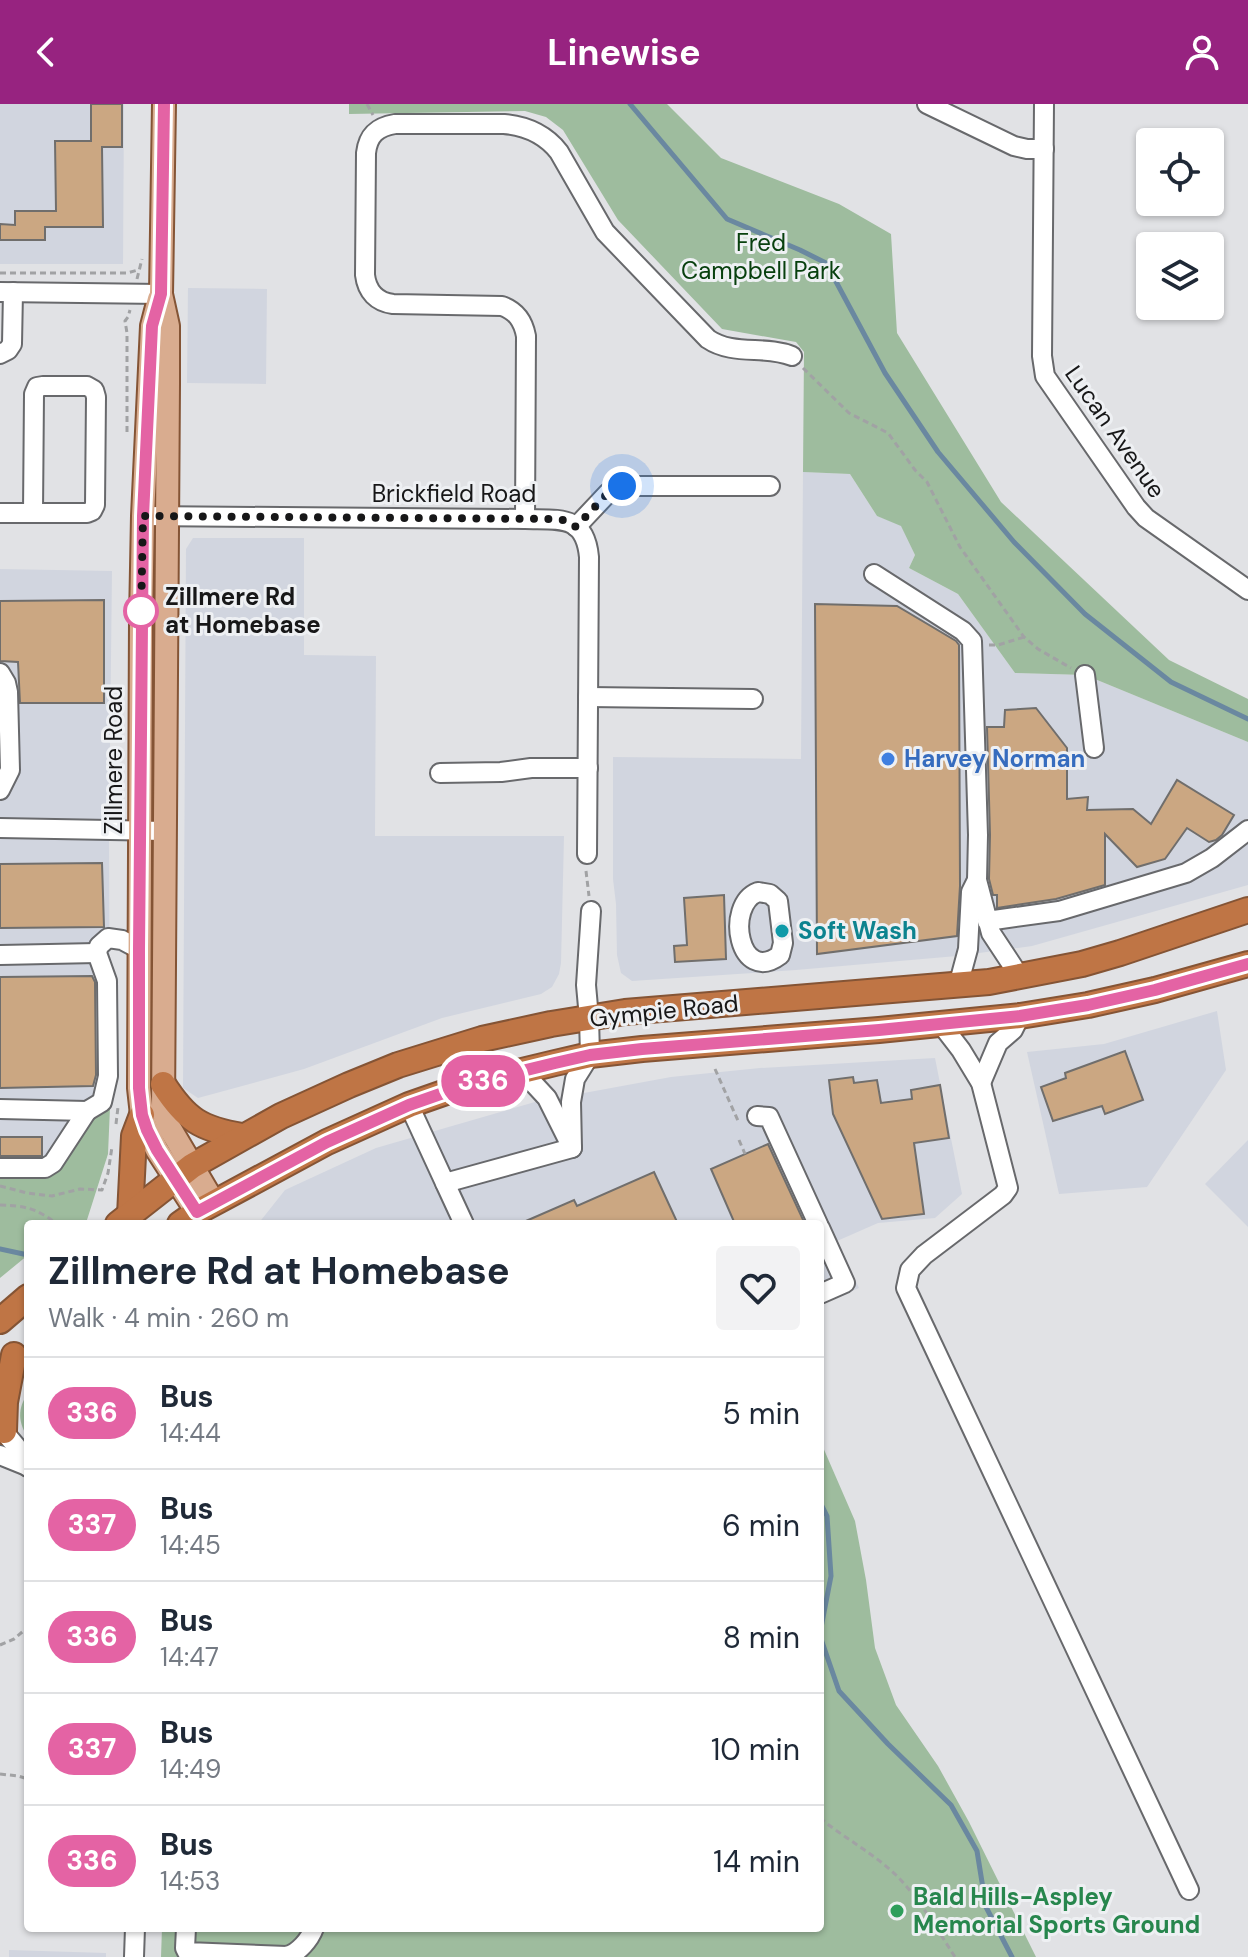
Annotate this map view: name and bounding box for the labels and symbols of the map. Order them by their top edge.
park label: Fred Campbell Park [681,227,841,286]
street label: Lucan Avenue [1058,359,1173,504]
your location [602,466,642,506]
street label: Brickfield Road [372,478,536,509]
place label: Zillmere Rd at Homebase [165,581,321,640]
marker: Zillmere Rd at Homebase [124,594,158,628]
street label: Zillmere Road [98,686,129,834]
place label: Harvey Norman [904,743,1085,774]
marker: Harvey Norman [879,750,897,768]
place label: Soft Wash [798,915,917,946]
marker: Soft Wash [773,922,791,940]
street label: Gympie Road [588,987,740,1034]
line badge: 336 [437,1055,529,1107]
place label: Bald Hills-Aspley Memorial Sports Ground [913,1881,1200,1940]
marker: Bald Hills-Aspley Memorial Sports Ground [888,1902,906,1920]

